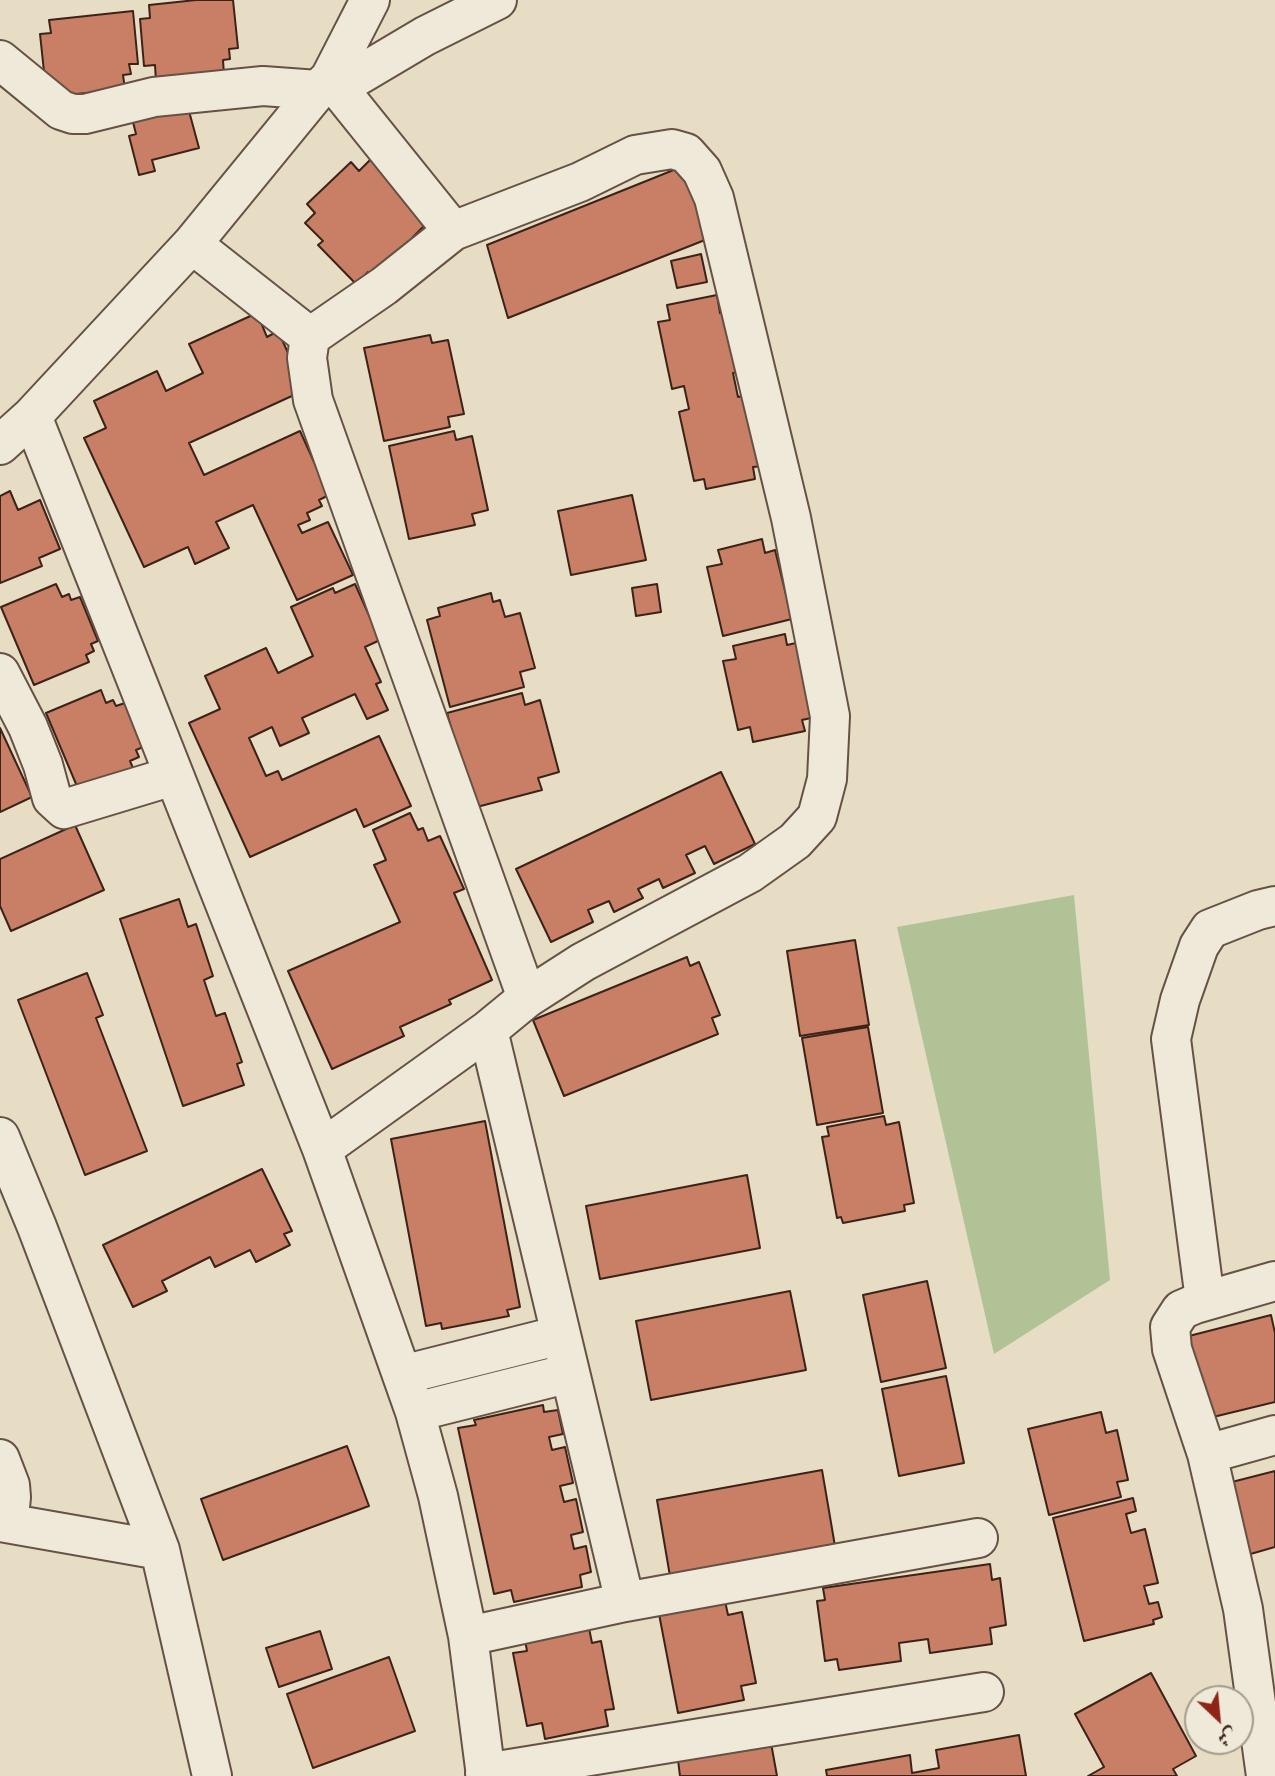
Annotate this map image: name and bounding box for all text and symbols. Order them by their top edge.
north arrow [1184,1685,1254,1755]
text: ش [1214,1722,1241,1752]

